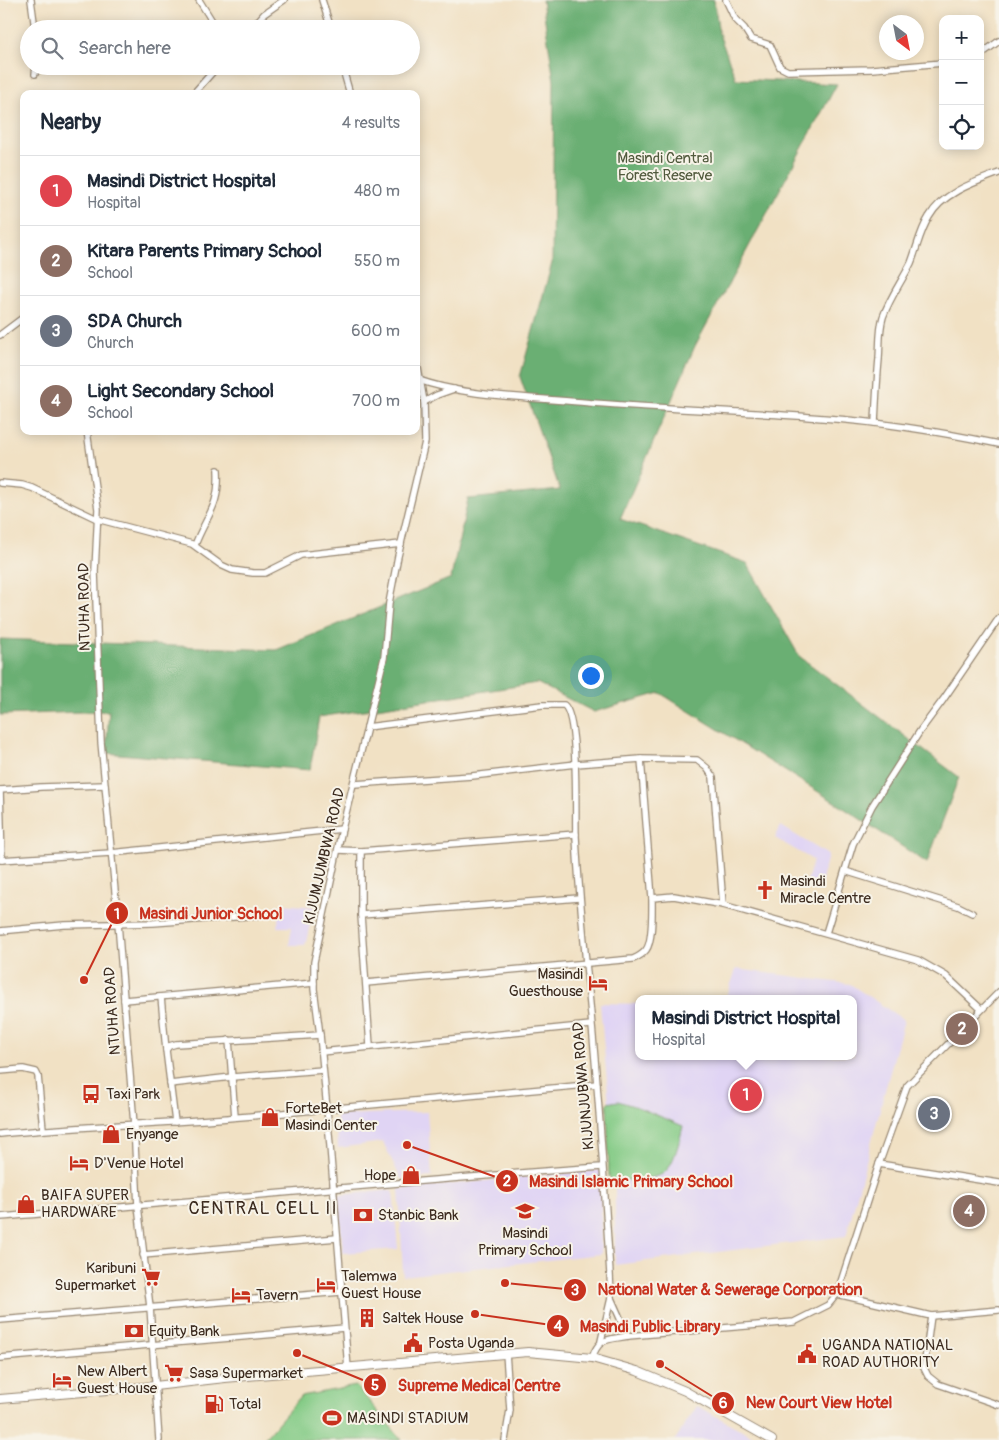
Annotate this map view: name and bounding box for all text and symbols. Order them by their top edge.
north arrow [879,15,924,60]
map controls [939,15,984,150]
button: + [939,15,984,60]
search box [20,20,420,75]
icon: search [38,34,66,62]
text: Search here [78,36,171,60]
button: − [939,60,984,105]
button: locate [939,105,984,150]
text: Nearby [40,109,101,136]
text: 4 results [342,113,400,133]
park label: Masindi Central Forest Reserve [617,149,713,185]
text: Masindi District Hospital [87,169,276,193]
text: 1 [53,181,59,201]
text: 480 m [354,181,400,201]
text: Hospital [87,193,141,213]
text: Kitara Parents Primary School [87,239,322,263]
text: 2 [52,251,60,271]
text: 550 m [354,251,400,271]
text: School [87,263,133,283]
text: SDA Church [87,309,182,333]
text: 3 [52,321,60,341]
text: 600 m [351,321,400,341]
text: Church [87,333,134,353]
text: Light Secondary School [87,379,274,403]
text: 4 [51,391,61,411]
text: 700 m [352,391,400,411]
text: School [87,403,133,423]
street label: NTUHA ROAD [74,563,95,651]
your location [578,663,604,689]
street label: KIJUMJUMBWA ROAD [299,786,349,926]
place label: Masindi Miracle Centre [780,872,871,908]
church icon: Masindi Miracle Centre [754,879,776,901]
callout: Masindi Junior School [105,898,293,929]
text: Masindi Junior School [139,904,283,924]
text: 1 [114,905,120,924]
place label: Masindi Guesthouse [509,965,584,1001]
street label: NTUHA ROAD [100,966,125,1056]
hotel icon: Masindi Guesthouse [587,972,609,994]
popup [635,995,857,1060]
text: Masindi District Hospital [652,1006,840,1030]
pin: 2 [946,1010,978,1048]
street label: KIJUNJUBWA ROAD [568,1021,599,1151]
text: Hospital [652,1030,706,1050]
pin: 1 [730,1076,762,1114]
bus stop icon: Taxi Park [80,1083,102,1105]
place label: Taxi Park [106,1085,161,1104]
pin: 3 [918,1095,950,1133]
place label: ForteBet Masindi Center [285,1099,378,1135]
shop icon: ForteBet Masindi Center [259,1106,281,1128]
shop icon: Enyange [100,1123,122,1145]
place label: Enyange [126,1125,179,1144]
hotel icon: D'Venue Hotel [68,1152,90,1174]
place label: D'Venue Hotel [94,1154,184,1173]
shop icon: Hope [400,1164,422,1186]
place label: Hope [364,1166,397,1185]
callout: Masindi Islamic Primary School [494,1166,743,1197]
text: 2 [503,1172,511,1191]
text: Masindi Islamic Primary School [529,1172,733,1192]
place label: BAIFA SUPER HARDWARE [41,1186,129,1222]
pin: 4 [953,1192,985,1230]
shop icon: BAIFA SUPER HARDWARE [15,1193,37,1215]
district label: CENTRAL CELL II [189,1197,337,1220]
school or university icon: Masindi Primary School [514,1200,536,1222]
bank icon: Stanbic Bank [352,1204,374,1226]
place label: Stanbic Bank [378,1206,459,1225]
place label: Masindi Primary School [478,1224,572,1260]
place label: Karibuni Supermarket [55,1259,137,1295]
supermarket icon: Karibuni Supermarket [140,1266,162,1288]
place label: Talemwa Guest House [341,1267,422,1303]
hotel icon: Talemwa Guest House [315,1274,337,1296]
callout: National Water & Sewerage Corporation [562,1274,873,1305]
text: National Water & Sewerage Corporation [597,1280,863,1300]
text: 3 [571,1281,579,1300]
hotel icon: Tavern [230,1284,252,1306]
place label: Tavern [256,1286,298,1305]
building icon: Saltek House [356,1307,378,1329]
place label: Saltek House [382,1309,464,1328]
callout: Masindi Public Library [545,1311,731,1342]
text: 4 [554,1317,563,1336]
text: Masindi Public Library [580,1317,720,1337]
bank icon: Equity Bank [123,1320,145,1342]
place label: Equity Bank [149,1322,220,1341]
public building icon: Posta Uganda [402,1332,424,1354]
place label: Posta Uganda [428,1334,514,1353]
place label: UGANDA NATIONAL ROAD AUTHORITY [822,1336,953,1372]
public building icon: UGANDA NATIONAL ROAD AUTHORITY [796,1343,818,1365]
place label: New Albert Guest House [77,1362,158,1398]
supermarket icon: Sasa Supermarket [163,1362,185,1384]
place label: Sasa Supermarket [189,1364,304,1383]
hotel icon: New Albert Guest House [51,1369,73,1391]
callout: Supreme Medical Centre [363,1370,571,1401]
text: 5 [371,1376,379,1395]
text: Supreme Medical Centre [398,1376,561,1396]
callout: New Court View Hotel [711,1387,902,1418]
fuel station icon: Total [203,1393,225,1415]
text: New Court View Hotel [746,1393,892,1413]
text: 6 [719,1394,728,1413]
place label: Total [229,1395,261,1414]
sports icon: MASINDI STADIUM [321,1407,343,1429]
place label: MASINDI STADIUM [347,1409,468,1428]

